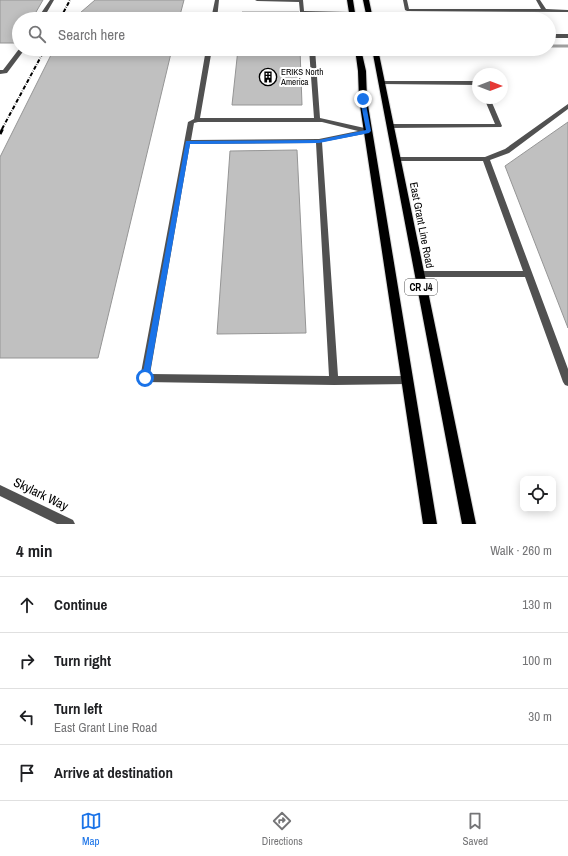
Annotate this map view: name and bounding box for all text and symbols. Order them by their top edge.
search box [12,12,556,56]
icon: search [26,23,48,45]
text: Search here [58,24,125,45]
place label: ERIKS North America [280,66,323,88]
building icon: ERIKS North America [258,67,278,87]
north arrow [472,68,508,104]
route end [354,90,372,108]
street label: East Grant Line Road [407,181,437,269]
road number: CR J4 [405,279,437,295]
route start [136,369,154,387]
street label: Skylark Way [11,473,72,515]
map controls [520,476,556,512]
button: locate [520,476,556,512]
text: 4 min [16,539,52,562]
text: Walk · 260 m [490,542,552,559]
icon: ahead [16,594,38,616]
text: Continue [54,594,107,615]
text: 130 m [522,596,552,613]
icon: right [16,650,38,672]
text: Turn right [54,650,111,671]
text: 100 m [522,652,552,669]
text: Turn left [54,698,102,719]
icon: left [16,706,38,728]
text: 30 m [528,708,552,725]
text: East Grant Line Road [54,719,157,736]
icon: arrive [16,762,38,784]
text: Arrive at destination [54,762,173,783]
tab: Map [80,810,102,848]
tab: Directions [262,810,303,848]
tab: Saved [463,810,488,848]

